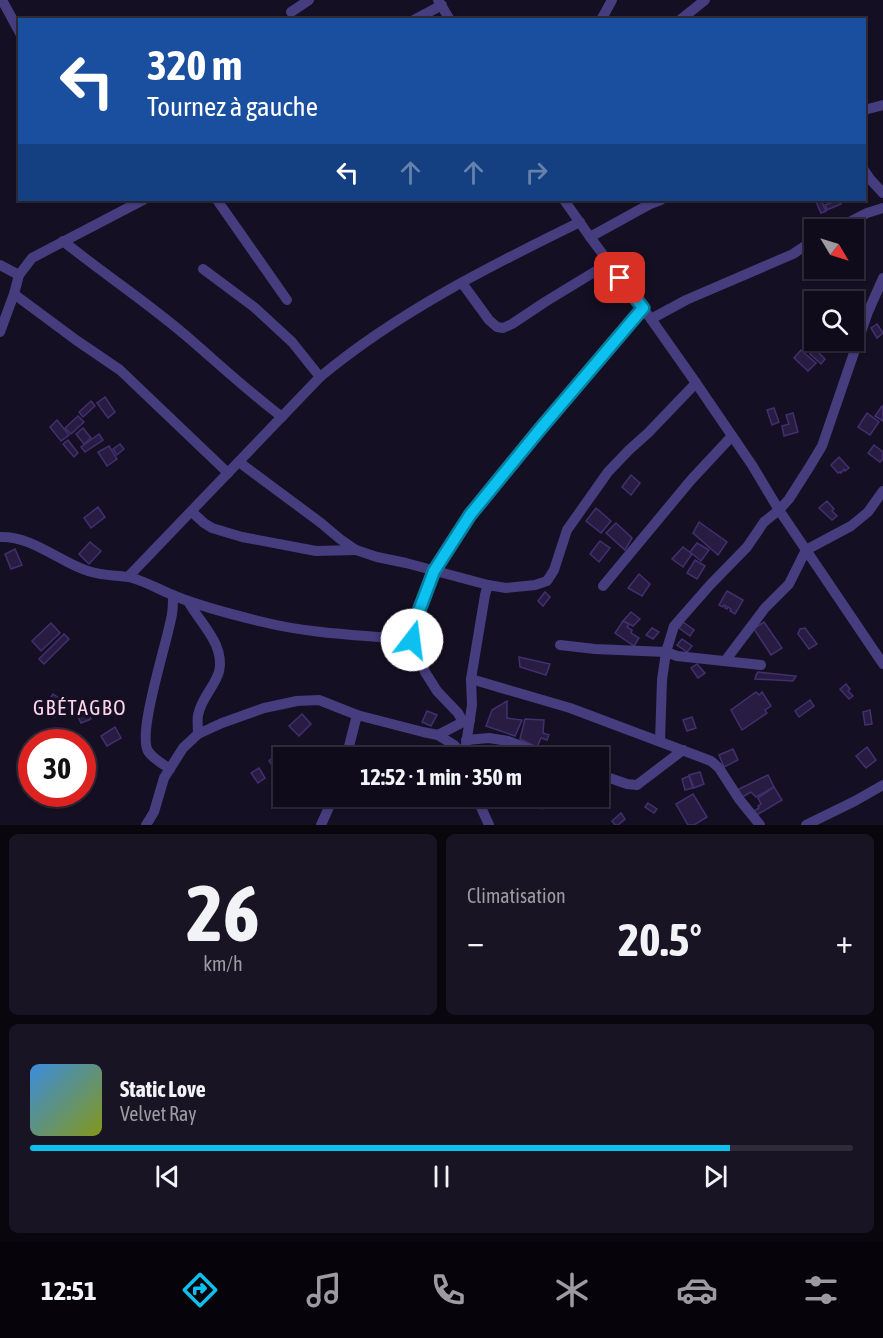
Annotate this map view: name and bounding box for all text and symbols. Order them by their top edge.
text: 320 m [147,41,242,89]
icon: left [48,42,126,120]
text: Tournez à gauche [147,91,318,122]
icon: left [331,156,364,189]
icon: ahead [394,156,427,189]
icon: ahead [457,156,490,189]
icon: right [520,156,553,189]
north arrow [804,219,864,279]
map controls [804,219,864,351]
pin [594,252,645,303]
icon: arrive [603,261,636,294]
button: search [804,291,864,351]
position arrow [380,608,444,672]
district label: GBÉTAGBO [33,695,127,719]
speed limit sign: 30 [18,729,96,807]
text: 12:52 · 1 min · 350 m [360,764,522,790]
text: 26 [186,868,260,958]
text: Climatisation [467,884,566,907]
text: 20.5° [618,914,702,966]
text: − [467,922,484,960]
text: + [836,922,853,960]
text: km/h [203,952,243,975]
text: Static Love [120,1076,206,1102]
text: Velvet Ray [120,1102,197,1125]
icon: previous [151,1160,184,1193]
icon: pause [425,1160,458,1193]
icon: next [699,1160,732,1193]
icon: directions [179,1269,221,1311]
icon: music [303,1269,345,1311]
icon: phone [427,1269,469,1311]
icon: climate [551,1269,593,1311]
icon: car [676,1269,718,1311]
icon: filters [800,1269,842,1311]
text: 12:51 [41,1275,97,1306]

